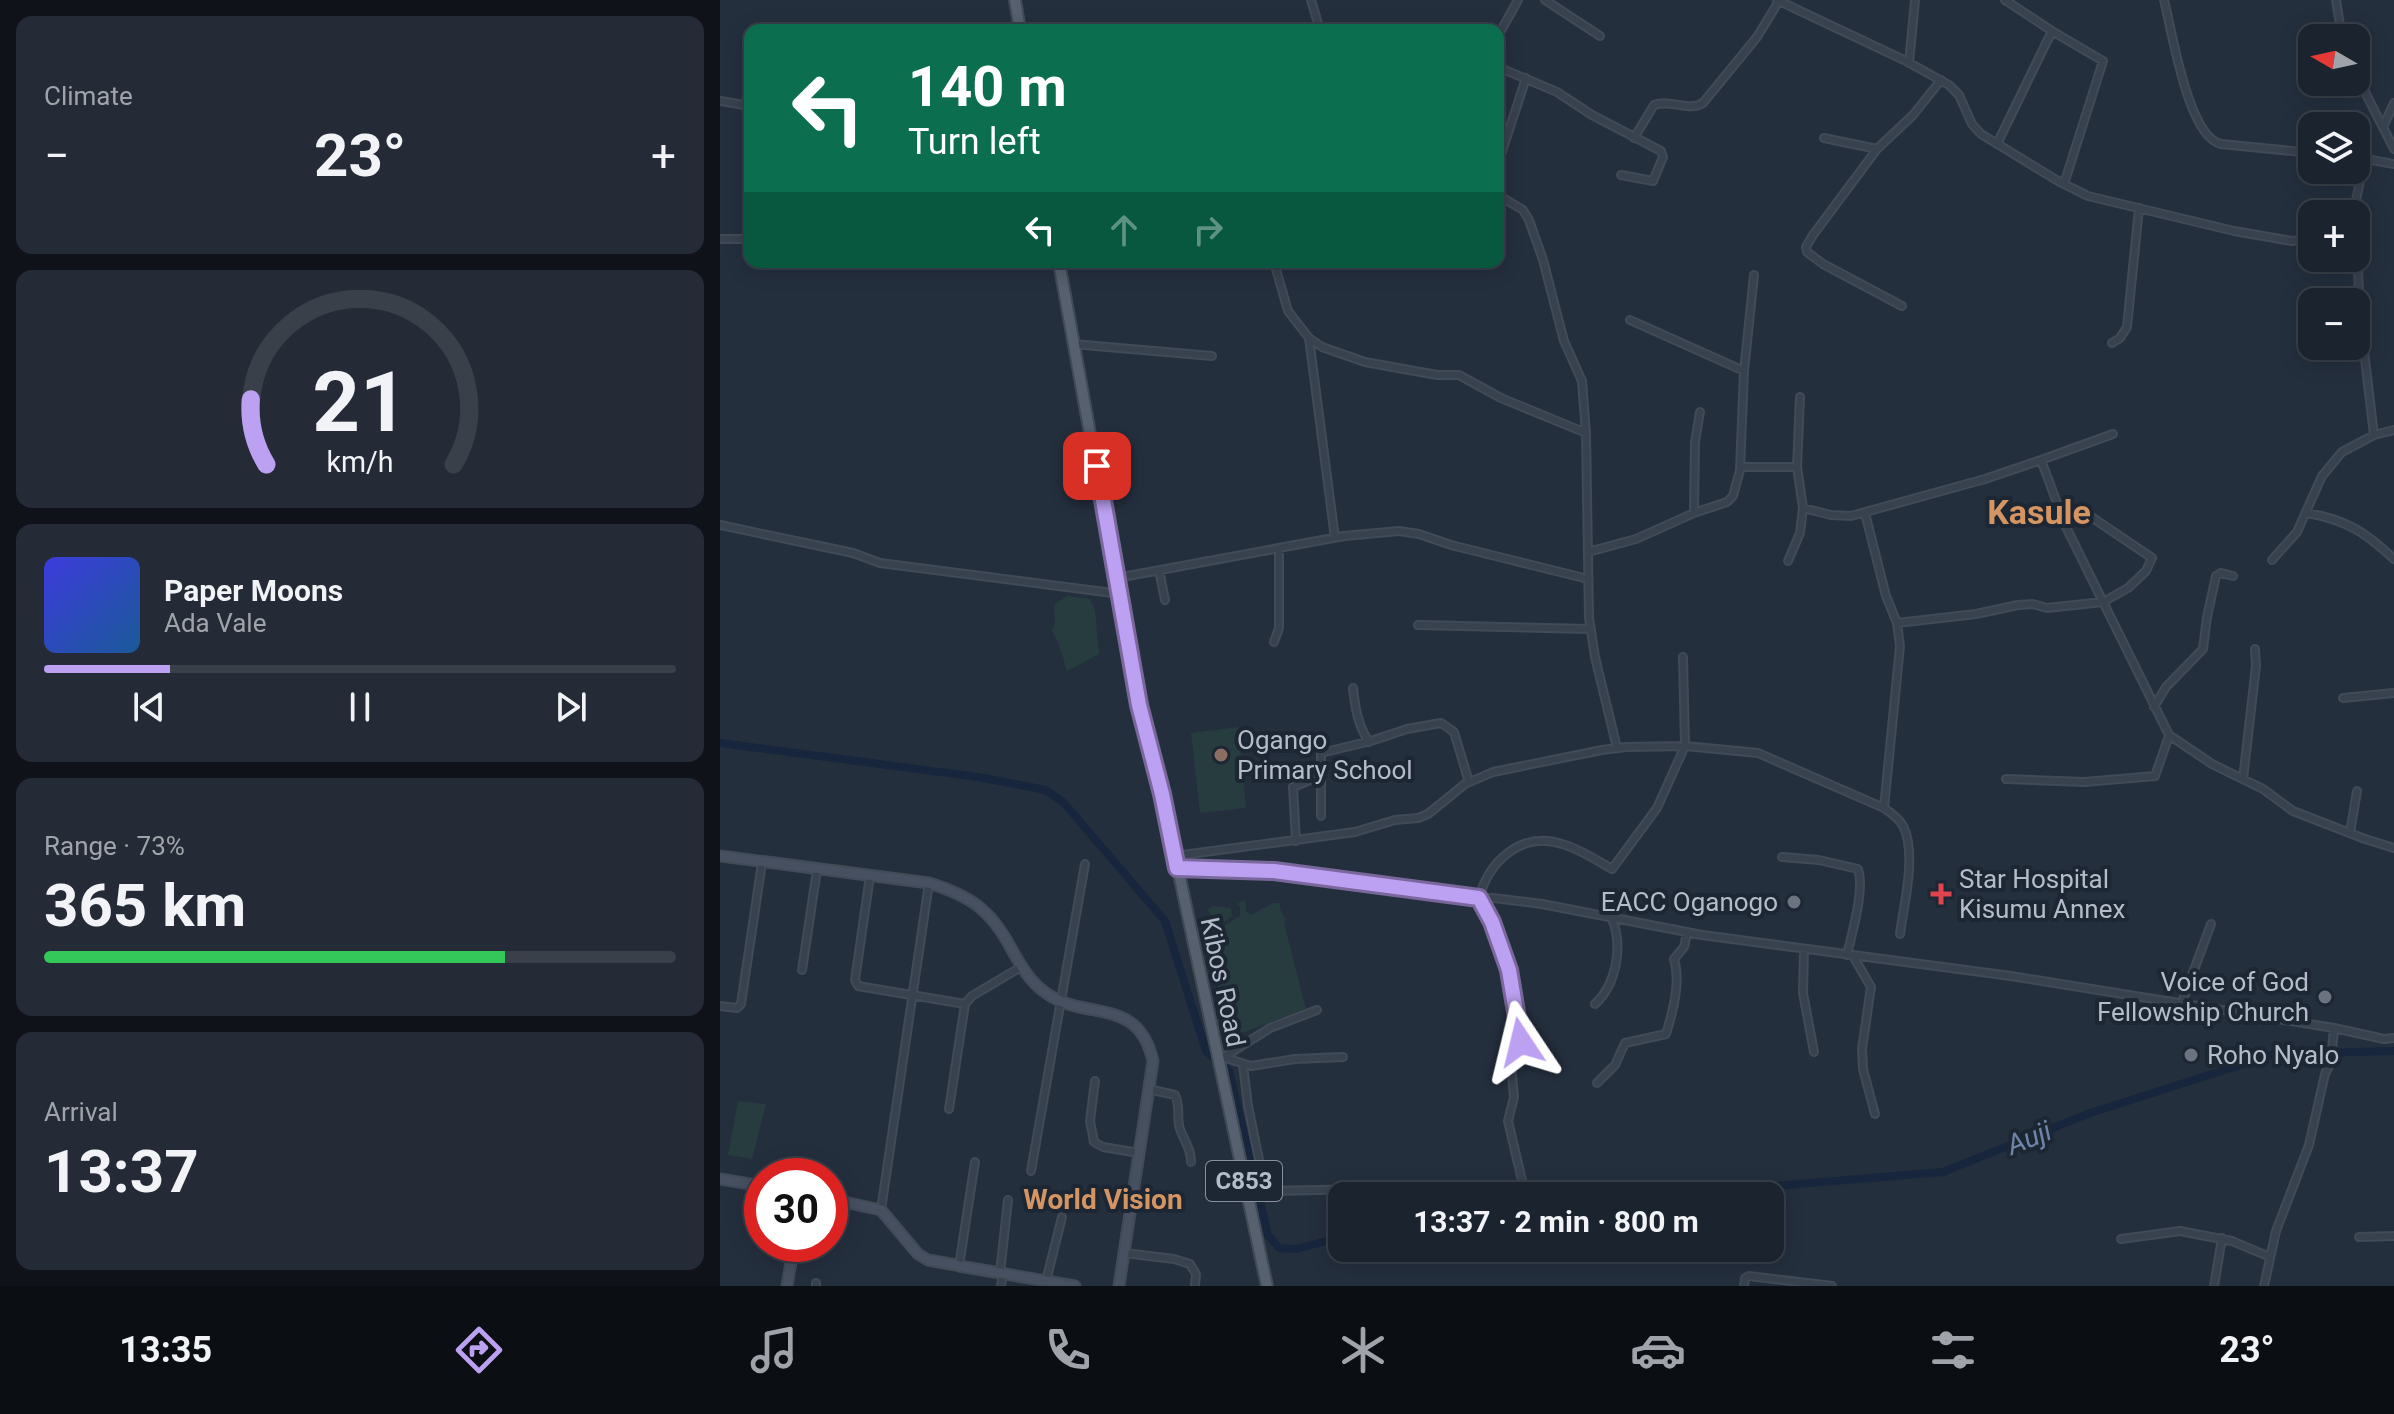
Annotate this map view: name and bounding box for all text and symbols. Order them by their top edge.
north arrow [2298,24,2370,96]
map controls [2298,24,2370,360]
text: 140 m [908,54,1067,120]
icon: left [776,56,880,160]
text: Climate [44,81,133,111]
button: layers [2298,112,2370,184]
text: 23° [314,120,406,191]
text: Turn left [908,121,1041,163]
text: − [44,130,69,182]
text: + [651,130,676,182]
button: + [2298,200,2370,272]
icon: left [1018,208,1062,252]
icon: ahead [1102,208,1146,252]
icon: right [1186,208,1230,252]
button: − [2298,288,2370,360]
text: 21 [312,354,408,451]
pin [1063,432,1131,500]
icon: arrive [1075,444,1119,488]
text: km/h [326,445,394,479]
district label: Kasule [1987,492,2091,532]
text: Paper Moons [164,573,343,608]
text: Ada Vale [164,608,266,638]
icon: previous [127,685,171,729]
icon: pause [338,685,382,729]
icon: next [549,685,593,729]
place label: Ogango Primary School [1237,725,1413,785]
marker: Ogango Primary School [1212,746,1230,764]
text: Range · 73% [44,831,185,861]
place label: Star Hospital Kisumu Annex [1959,864,2125,924]
text: 365 km [44,870,246,941]
marker: Star Hospital Kisumu Annex [1930,883,1952,905]
place label: EACC Oganogo [1601,887,1778,917]
marker: EACC Oganogo [1785,893,1803,911]
street label: Kibos Road [1195,915,1251,1049]
place label: Voice of God Fellowship Church [2097,967,2309,1027]
marker: Voice of God Fellowship Church [2316,988,2334,1006]
position arrow [1479,1000,1563,1084]
place label: Roho Nyalo [2207,1040,2339,1070]
marker: Roho Nyalo [2182,1046,2200,1064]
text: Arrival [44,1097,118,1127]
water label: Auji [2000,1114,2057,1163]
text: 13:37 [44,1136,199,1207]
speed limit sign: 30 [744,1158,848,1262]
road number: C853 [1206,1161,1282,1201]
district label: World Vision [1023,1183,1183,1216]
text: 13:37 · 2 min · 800 m [1413,1204,1699,1239]
icon: directions [451,1322,507,1378]
icon: music [746,1322,802,1378]
icon: phone [1040,1322,1096,1378]
icon: climate [1335,1322,1391,1378]
icon: car [1630,1322,1686,1378]
icon: filters [1925,1322,1981,1378]
text: 13:35 [119,1329,212,1371]
text: 23° [2219,1329,2275,1371]

